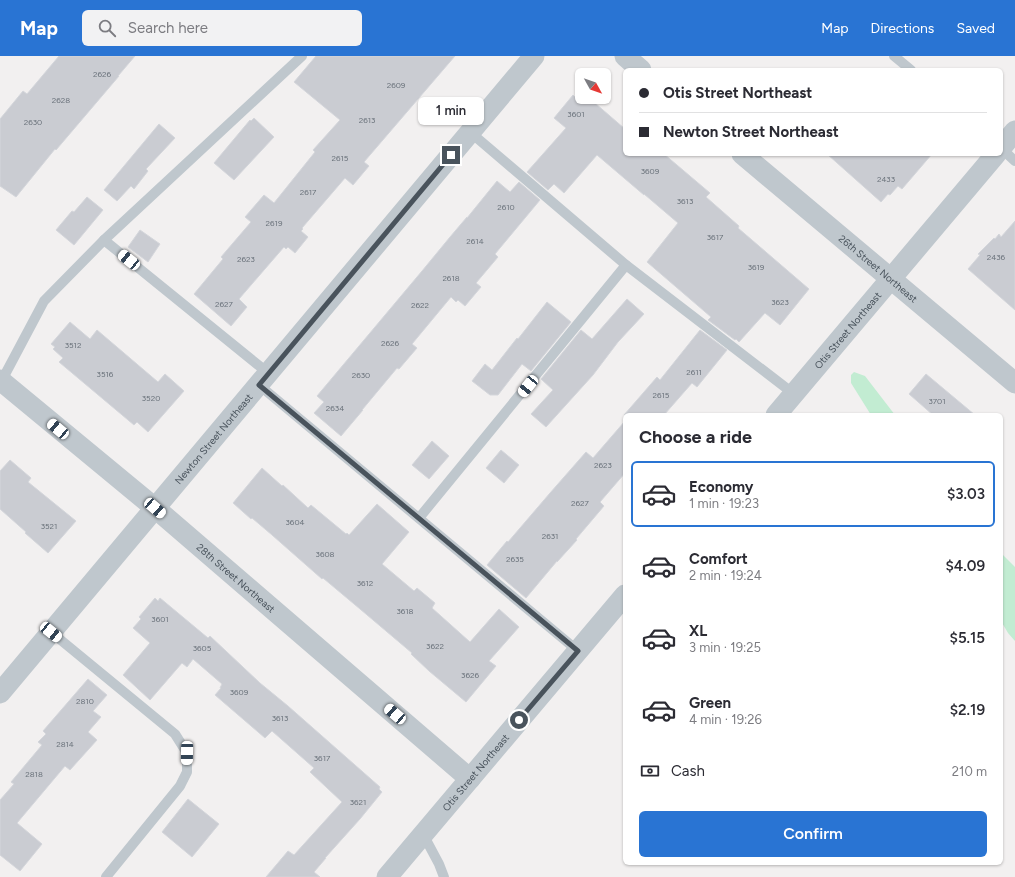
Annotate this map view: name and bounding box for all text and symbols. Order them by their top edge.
search box [82,10,362,46]
text: Map [20,17,58,40]
icon: search [96,17,118,39]
text: Search here [128,19,208,37]
text: Map [821,20,849,37]
text: Directions [871,20,934,37]
text: Saved [956,20,995,37]
north arrow [575,68,611,104]
map controls [575,68,611,104]
house number: 2626 [93,69,111,79]
house number: 2609 [387,80,406,90]
text: Otis Street Northeast [663,84,812,102]
house number: 2628 [52,95,70,105]
callout: 1 min [418,97,484,125]
text: 1 min [436,103,466,118]
house number: 3601 [567,109,585,119]
house number: 2613 [359,115,375,125]
house number: 2630 [24,117,42,127]
text: Newton Street Northeast [663,123,839,141]
route end [442,146,460,164]
house number: 2615 [332,153,349,163]
house number: 3609 [641,166,660,176]
house number: 2433 [877,174,895,184]
house number: 2617 [300,187,317,197]
house number: 3613 [677,196,693,206]
house number: 2610 [497,202,515,212]
house number: 2619 [266,218,283,228]
house number: 3617 [707,232,724,242]
street label: 26th Street Northeast [836,232,921,305]
house number: 2614 [466,236,484,246]
car [116,248,142,272]
house number: 2436 [987,252,1006,262]
house number: 2623 [237,254,255,264]
house number: 3619 [748,262,765,272]
house number: 2618 [442,273,460,283]
street label: Otis Street Northeast [811,289,884,371]
house number: 3623 [771,297,789,307]
house number: 2627 [215,299,234,309]
house number: 2622 [411,300,429,310]
house number: 2626 [381,338,399,348]
house number: 3512 [65,340,81,350]
house number: 2611 [686,367,702,377]
house number: 3516 [97,369,114,379]
house number: 2630 [352,370,370,380]
car [516,373,540,399]
street label: Newton Street Northeast [172,390,255,487]
house number: 2615 [653,390,670,400]
house number: 3520 [142,393,160,403]
house number: 3701 [928,396,946,406]
house number: 2634 [326,403,344,413]
car [45,417,71,441]
text: Choose a ride [639,426,752,448]
house number: 2623 [594,460,612,470]
icon: car [641,476,677,512]
text: Economy [689,478,754,496]
text: $3.03 [947,485,985,503]
car [142,496,168,520]
text: 1 min · 19:23 [689,496,759,511]
house number: 2627 [571,498,590,508]
house number: 3604 [286,517,305,527]
house number: 3521 [41,521,57,531]
house number: 2631 [542,531,558,541]
street label: 28th Street Northeast [194,540,278,615]
icon: car [641,548,677,584]
house number: 3608 [316,549,335,559]
text: Comfort [689,550,748,568]
house number: 2635 [506,554,524,564]
text: $4.09 [945,557,985,575]
text: 2 min · 19:24 [689,568,762,583]
house number: 3612 [357,578,373,588]
house number: 3618 [396,606,414,616]
house number: 3601 [151,614,169,624]
car [38,620,64,644]
icon: car [641,620,677,656]
text: XL [689,622,707,640]
text: $5.15 [950,629,985,647]
text: 3 min · 19:25 [689,640,761,655]
house number: 3622 [426,641,444,651]
house number: 3605 [193,643,212,653]
house number: 3626 [461,670,479,680]
house number: 3609 [230,687,249,697]
icon: car [641,692,677,728]
text: Green [689,694,731,712]
house number: 2810 [76,696,94,706]
text: $2.19 [950,701,985,719]
car [382,702,408,726]
route start [510,711,528,729]
text: 4 min · 19:26 [689,712,762,727]
house number: 3613 [272,713,288,723]
street label: Otis Street Northeast [439,731,512,814]
house number: 2814 [56,739,74,749]
car [181,741,193,765]
house number: 3617 [314,753,331,763]
icon: cash [639,760,661,782]
text: Cash [671,762,705,780]
text: 210 m [952,764,987,779]
house number: 2818 [25,769,43,779]
house number: 3621 [350,797,366,807]
button: Confirm [639,811,987,857]

